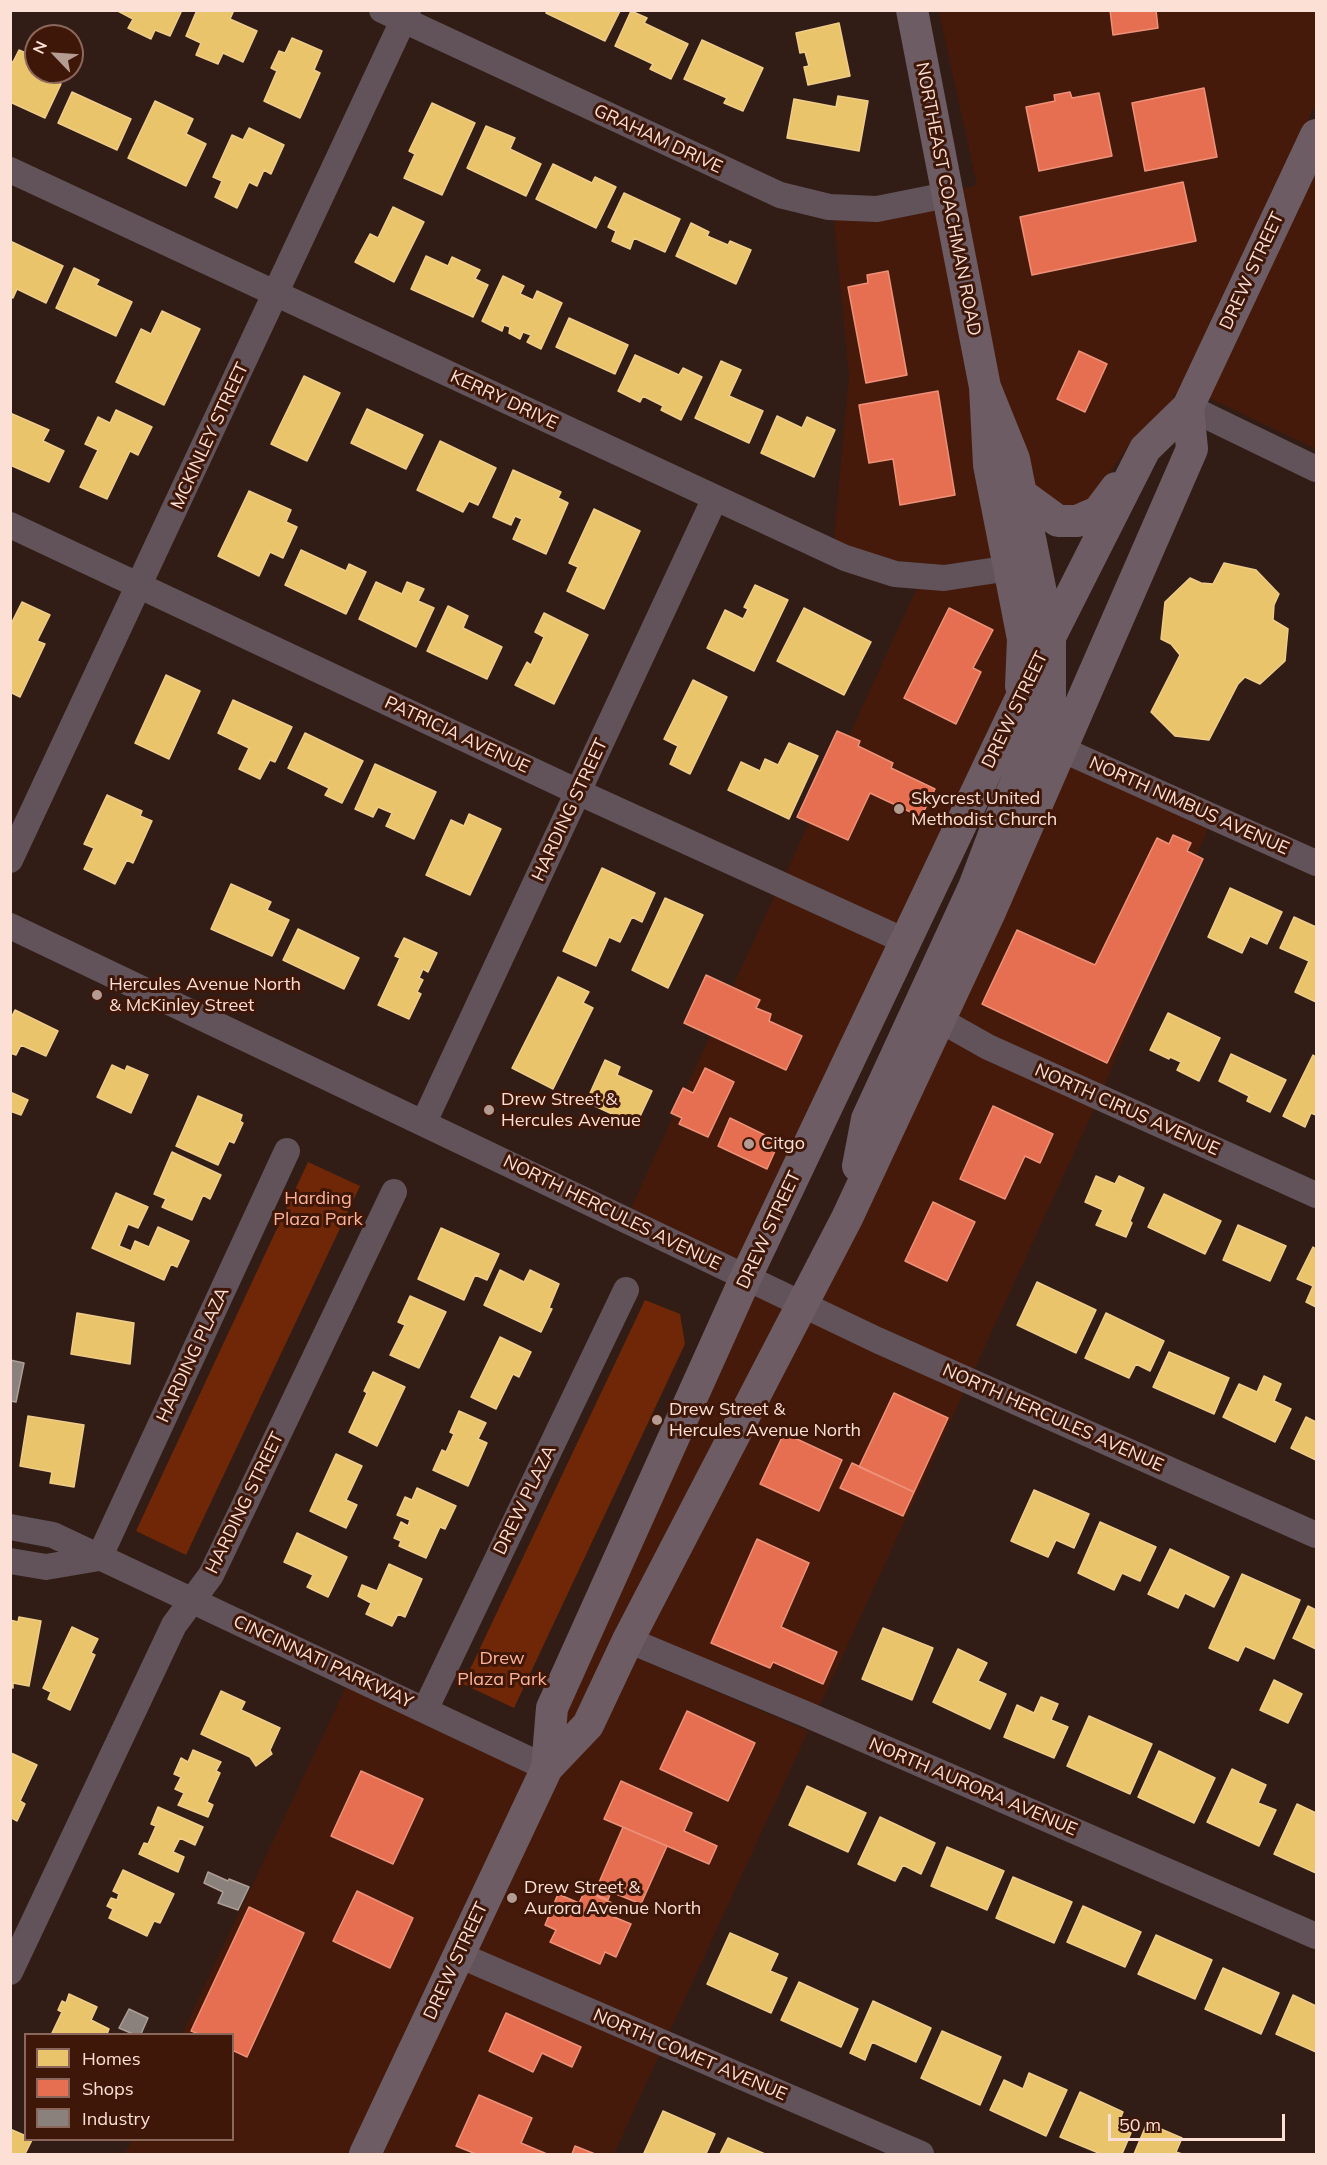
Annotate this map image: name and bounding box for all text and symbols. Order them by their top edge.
north arrow [24,24,84,84]
text: N [28,38,51,57]
street label: NORTHEAST COACHMAN ROAD [911,60,985,338]
street label: GRAHAM DRIVE [590,100,726,178]
street label: DREW STREET [1215,209,1289,333]
street label: MCKINLEY STREET [167,359,253,513]
street label: KERRY DRIVE [447,366,561,434]
street label: DREW STREET [977,648,1053,772]
street label: PATRICIA AVENUE [381,692,533,778]
street label: HARDING STREET [527,735,613,885]
street label: NORTH NIMBUS AVENUE [1086,752,1292,860]
place label: Skycrest United Methodist Church [911,788,1057,830]
marker: Skycrest United Methodist Church [892,802,906,816]
place label: Hercules Avenue North & McKinley Street [109,974,301,1016]
marker: Hercules Avenue North & McKinley Street [90,988,104,1002]
street label: NORTH CIRUS AVENUE [1031,1059,1223,1161]
place label: Drew Street & Hercules Avenue [501,1089,641,1132]
marker: Drew Street & Hercules Avenue [482,1103,496,1117]
place label: Citgo [761,1133,805,1155]
marker: Citgo [742,1137,756,1151]
street label: NORTH HERCULES AVENUE [500,1151,724,1275]
street label: DREW STREET [732,1168,806,1292]
park label: Harding Plaza Park [273,1188,363,1230]
street label: HARDING PLAZA [152,1284,234,1426]
street label: NORTH HERCULES AVENUE [939,1359,1167,1477]
place label: Drew Street & Hercules Avenue North [669,1399,861,1442]
marker: Drew Street & Hercules Avenue North [650,1413,664,1427]
street label: HARDING STREET [201,1429,289,1577]
street label: DREW PLAZA [489,1442,561,1558]
street label: CINCINNATI PARKWAY [230,1611,416,1713]
park label: Drew Plaza Park [457,1648,547,1690]
street label: NORTH AURORA AVENUE [866,1733,1080,1841]
place label: Drew Street & Aurora Avenue North [524,1877,701,1920]
marker: Drew Street & Aurora Avenue North [505,1891,519,1905]
street label: DREW STREET [419,1899,493,2023]
street label: NORTH COMET AVENUE [590,2004,790,2106]
legend [24,2033,234,2141]
text: Homes [82,2047,141,2070]
text: Shops [82,2077,134,2100]
scale bar [1111,2102,1288,2140]
text: Industry [82,2107,150,2130]
text: 50 m [1119,2113,1161,2136]

